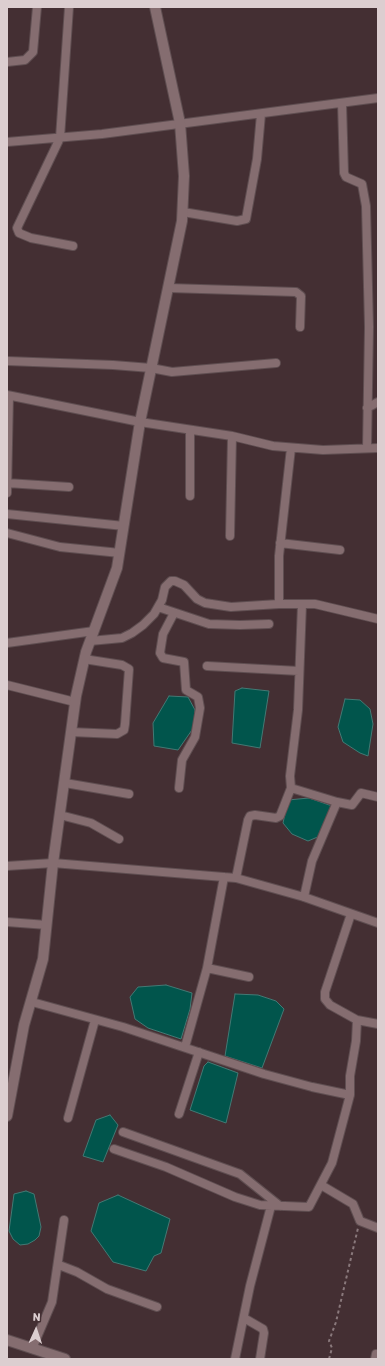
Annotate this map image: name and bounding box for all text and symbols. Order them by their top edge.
north arrow [16,1310,56,1350]
text: N [32,1311,41,1324]

